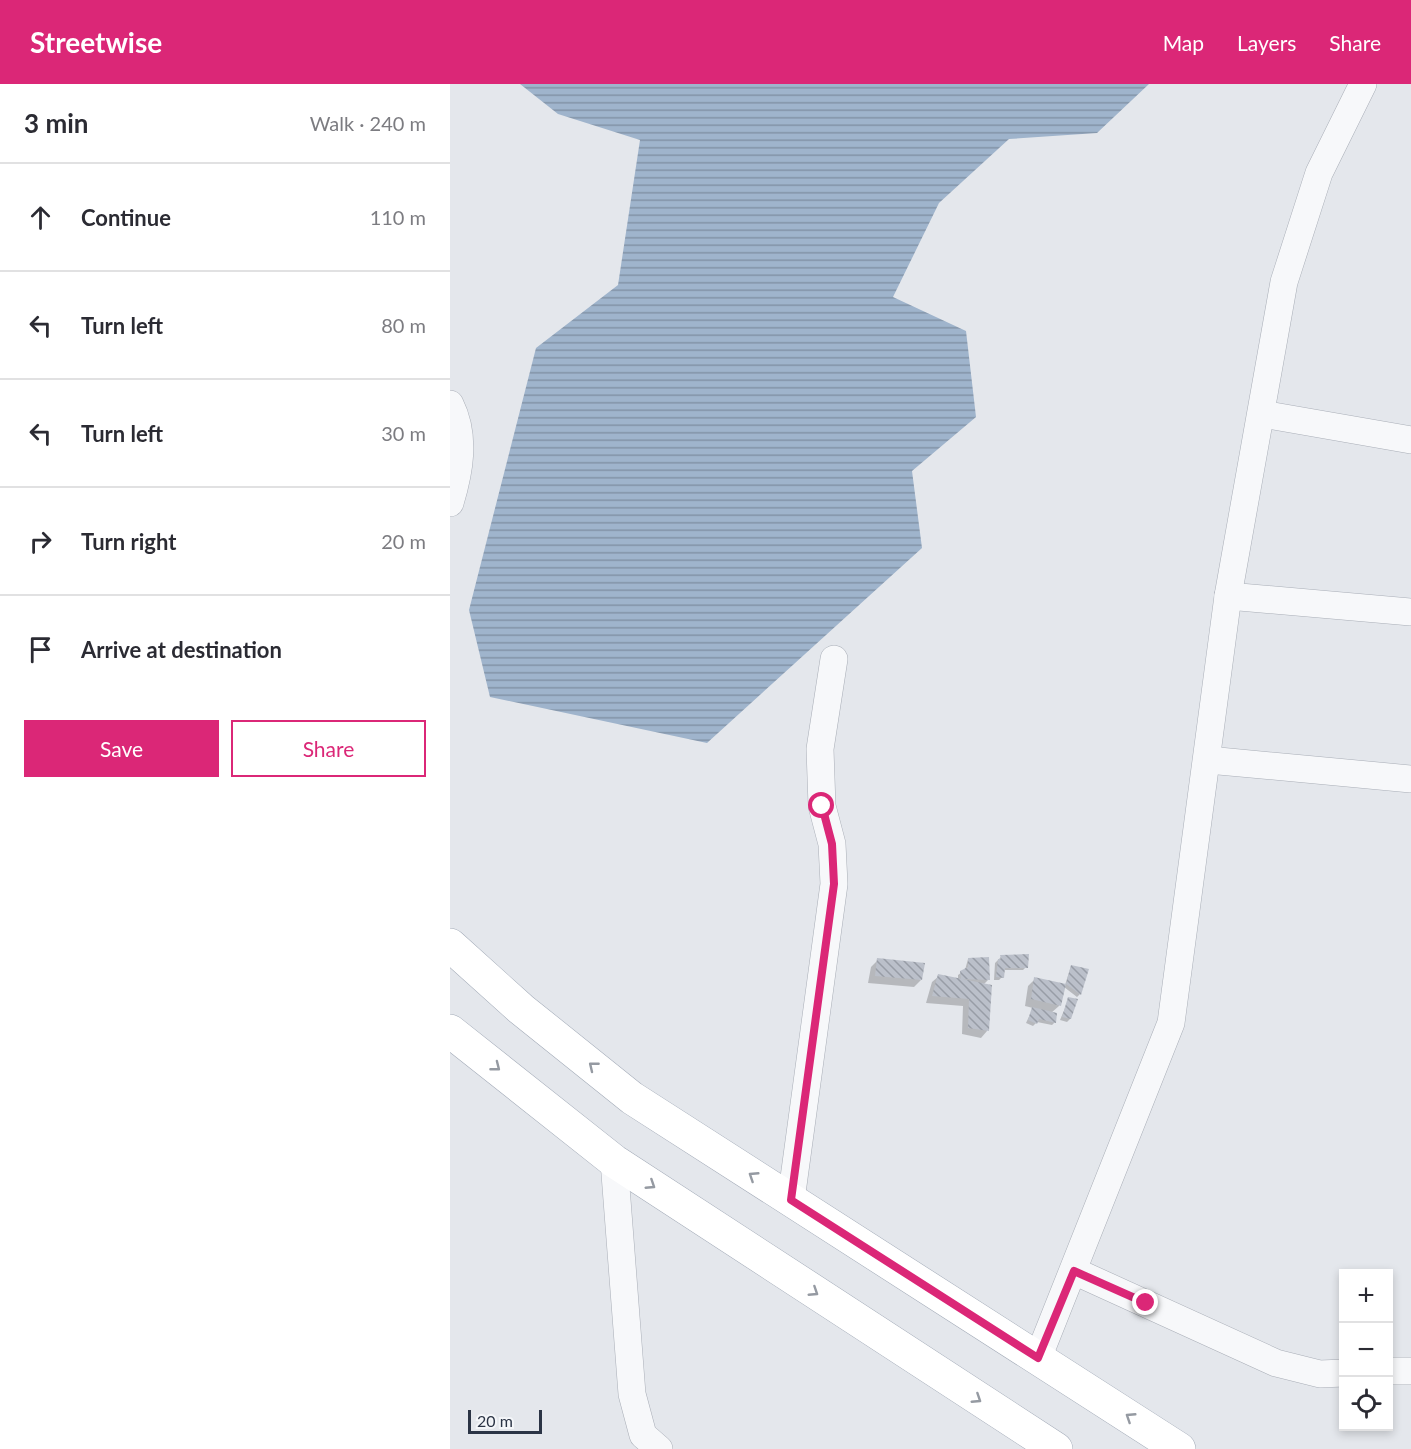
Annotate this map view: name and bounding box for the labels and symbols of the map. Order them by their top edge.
route start [808,792,834,818]
one-way arrow [489,1060,500,1071]
one-way arrow [588,1062,599,1073]
one-way arrow [749,1172,760,1183]
one-way arrow [644,1178,655,1189]
one-way arrow [807,1285,818,1296]
route end [1132,1289,1158,1315]
one-way arrow [970,1392,981,1403]
scale bar [468,1407,542,1434]
one-way arrow [1125,1413,1136,1424]

